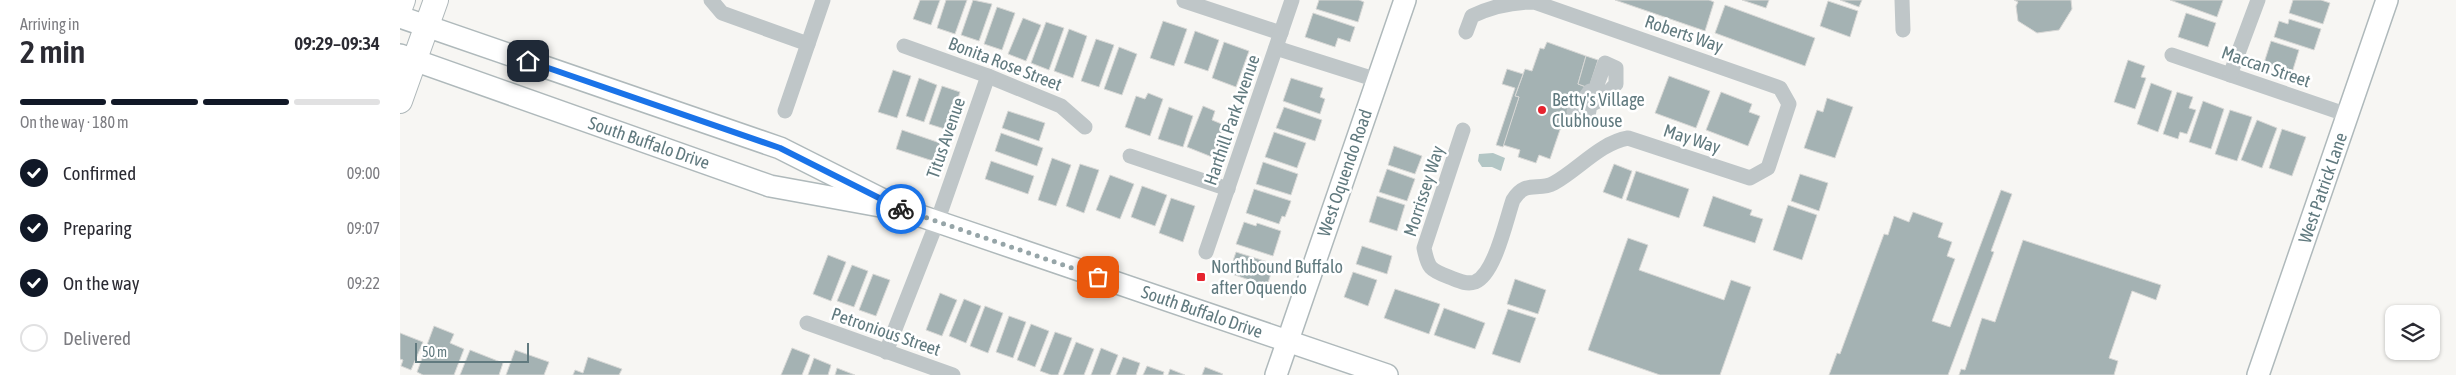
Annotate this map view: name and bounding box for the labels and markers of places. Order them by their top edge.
pin [507,40,549,82]
place label: Betty's Village Clubhouse [1552,89,1645,131]
marker: Betty's Village Clubhouse [1536,104,1548,116]
pin [1077,256,1119,298]
place label: Northbound Buffalo after Oquendo [1211,256,1343,298]
marker: Northbound Buffalo after Oquendo [1195,271,1207,283]

